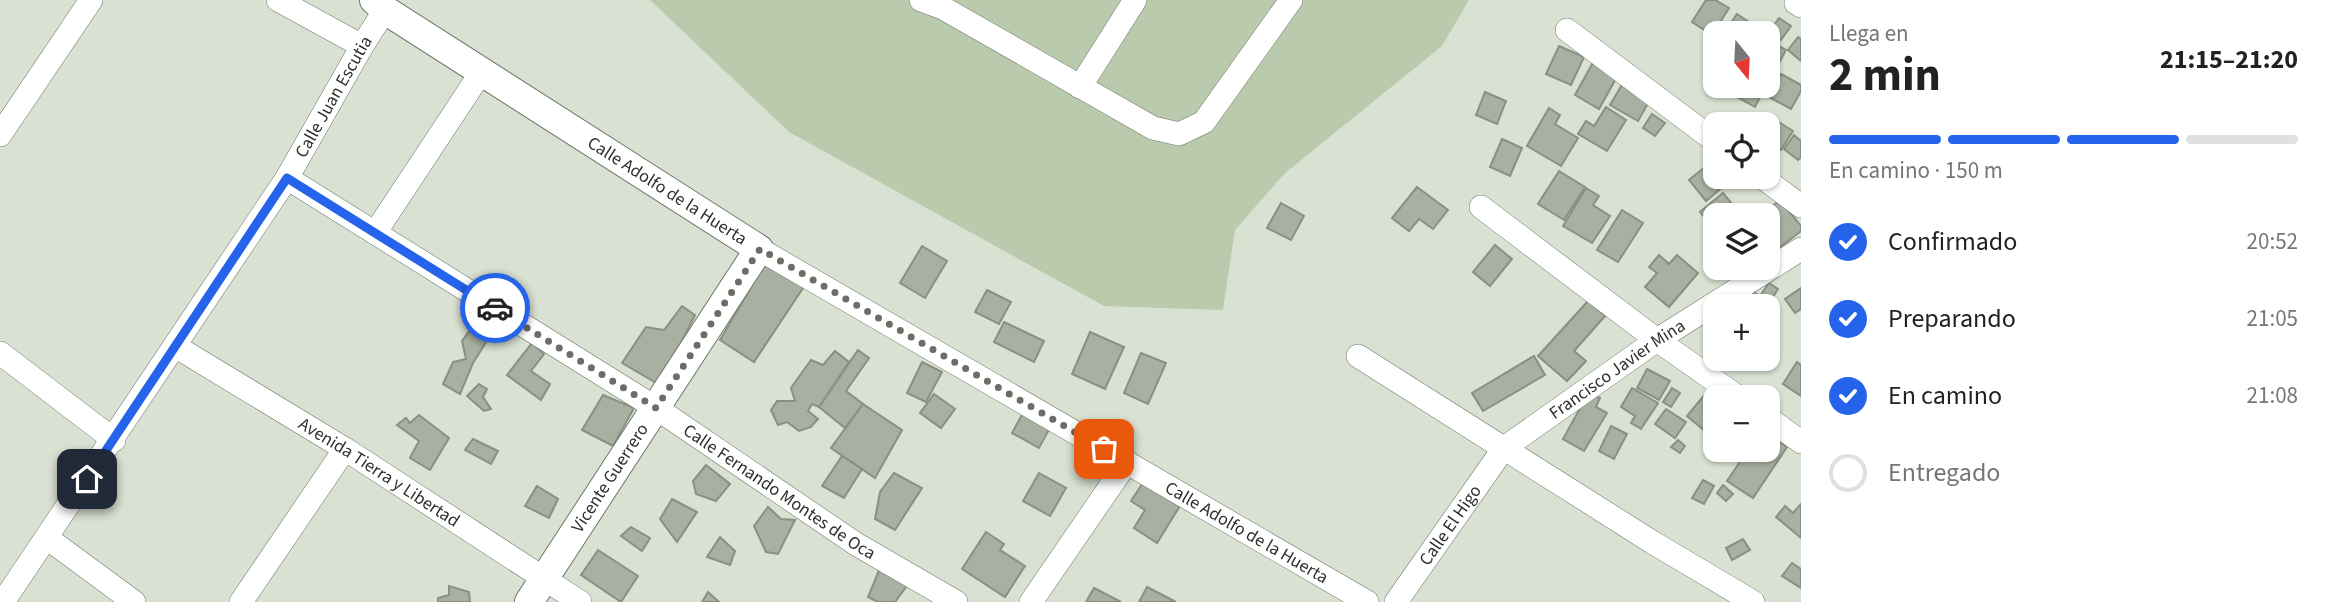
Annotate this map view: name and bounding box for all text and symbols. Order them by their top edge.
text: Llega en [1829,17,1909,50]
north arrow [1703,21,1780,98]
map controls [1703,21,1780,462]
street label: Calle Juan Escutia [289,31,378,162]
text: 21:15–21:20 [2160,41,2298,78]
text: 2 min [1829,43,1941,108]
button: locate [1703,112,1780,189]
street label: Calle Adolfo de la Huerta [583,130,752,251]
text: En camino · 150 m [1829,154,2003,187]
button: layers [1703,203,1780,280]
icon: check [1829,223,1867,261]
text: Confirmado [1888,223,2017,260]
text: 20:52 [2247,225,2298,258]
courier [460,273,530,343]
icon: car [476,289,514,327]
button: + [1703,294,1780,371]
icon: check [1829,300,1867,338]
text: Preparando [1888,300,2016,337]
text: 21:05 [2247,302,2298,335]
street label: Francisco Javier Mina [1544,313,1690,425]
icon: check [1829,377,1867,415]
text: En camino [1888,377,2002,414]
text: 21:08 [2247,379,2298,412]
button: − [1703,385,1780,462]
street label: Avenida Tierra y Libertad [294,411,465,533]
street label: Calle Fernando Montes de Oca [678,418,880,565]
street label: Vicente Guerrero [565,419,655,537]
pin [1074,419,1134,479]
icon: bag [1085,430,1123,468]
pin [57,449,117,509]
text: Entregado [1888,454,2000,491]
icon: home [68,460,106,498]
street label: Calle Adolfo de la Huerta [1160,475,1333,589]
street label: Calle El Higo [1413,480,1487,571]

